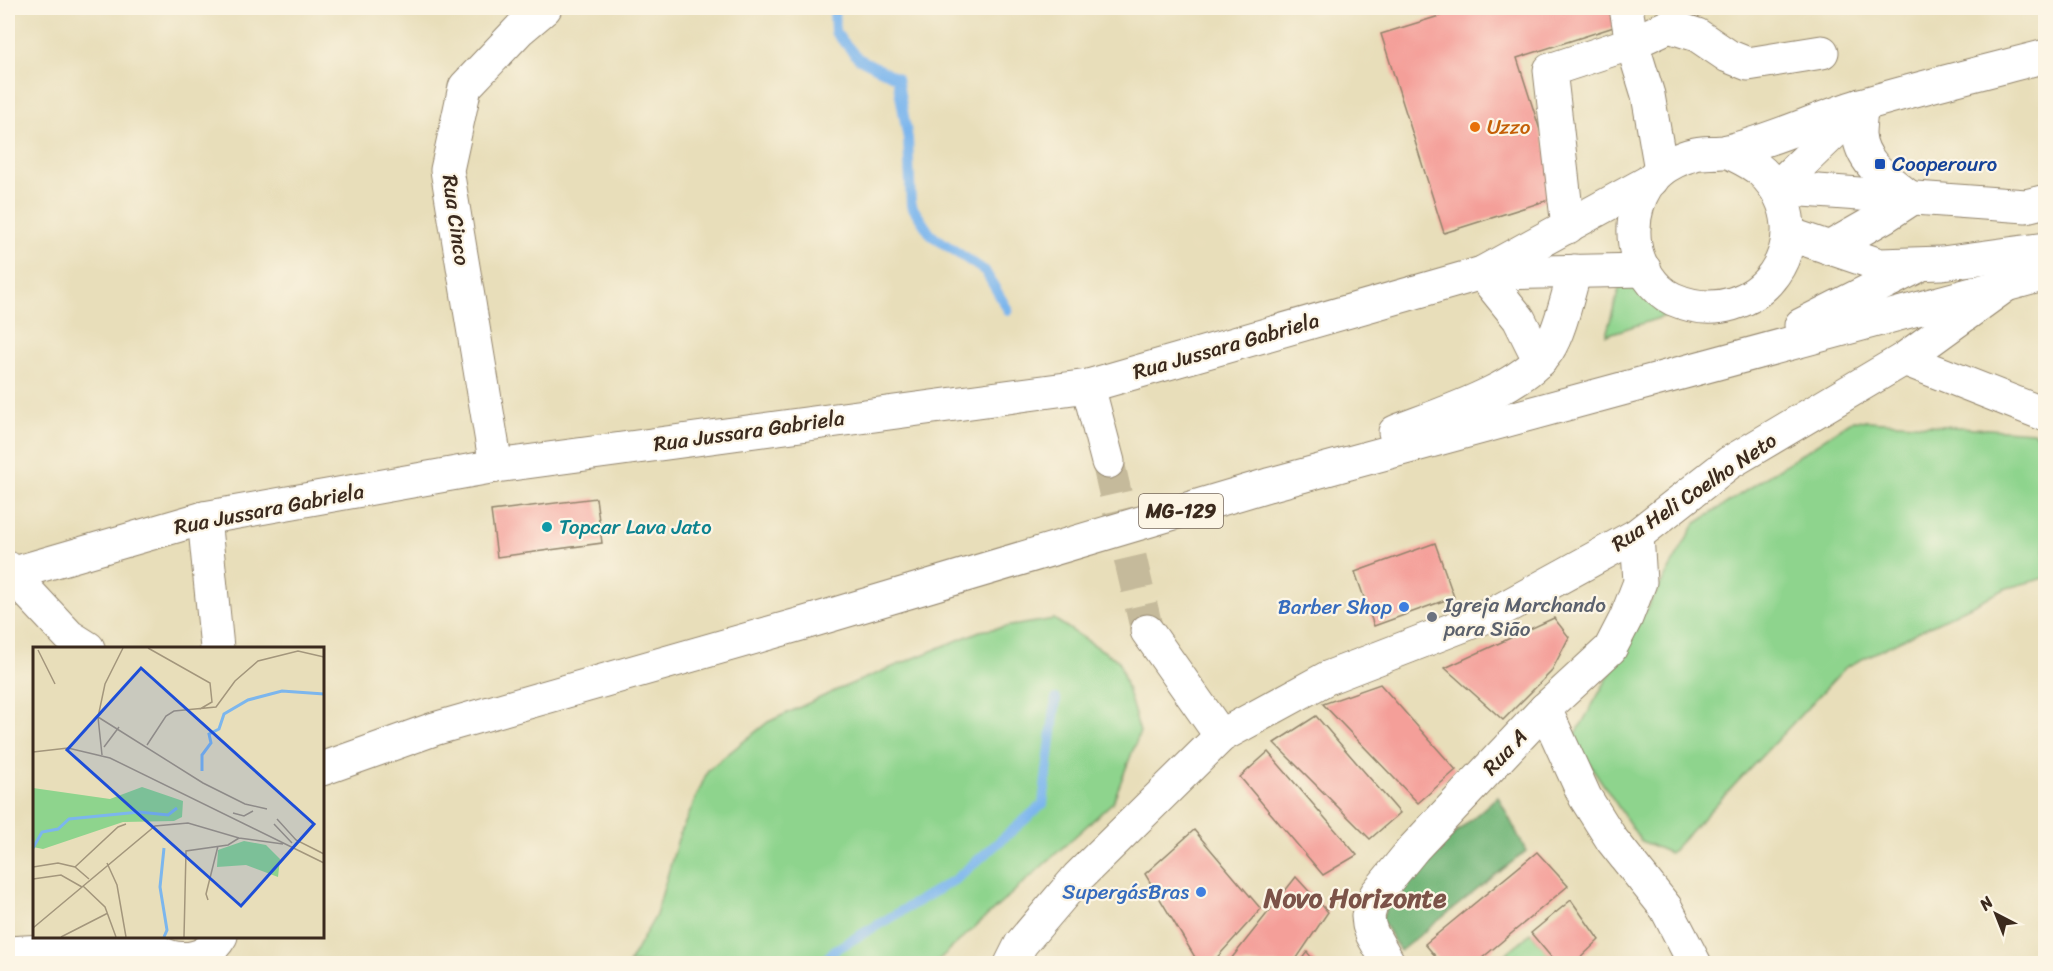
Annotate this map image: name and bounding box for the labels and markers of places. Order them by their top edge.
place label: Uzzo [1487,108,1531,146]
marker: Uzzo [1468,120,1482,134]
place label: Cooperouro [1892,145,1997,183]
marker: Cooperouro [1873,157,1887,171]
place label: Topcar Lava Jato [559,508,712,546]
marker: Topcar Lava Jato [540,520,554,534]
place label: Igreja Marchando para Sião [1443,586,1606,648]
place label: Barber Shop [1278,588,1392,626]
marker: Barber Shop [1397,600,1411,614]
marker: Igreja Marchando para Sião [1425,610,1439,624]
place label: SupergásBras [1062,873,1189,911]
marker: SupergásBras [1194,885,1208,899]

